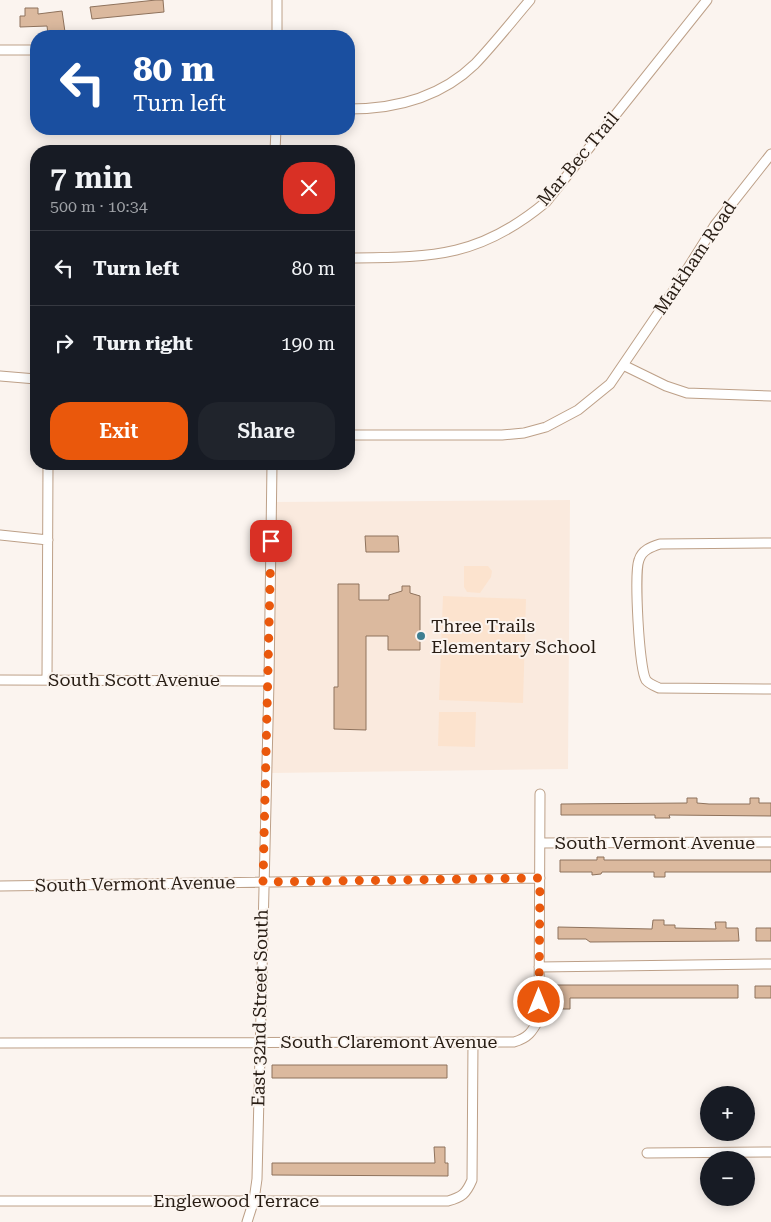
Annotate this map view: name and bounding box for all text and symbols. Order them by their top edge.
text: 80 m [133,49,215,90]
icon: left [50,50,115,115]
text: Turn left [133,91,226,116]
street label: Mar Bec Trail [532,107,623,210]
text: 7 min [50,160,133,195]
button: close [283,162,335,214]
text: 500 m · 10:34 [50,197,148,216]
street label: Markham Road [649,197,740,318]
icon: left [50,254,78,282]
text: Turn left [93,257,179,280]
text: 80 m [292,257,335,280]
icon: right [50,329,78,357]
text: Turn right [93,332,193,355]
text: 190 m [281,332,335,355]
button: Exit [50,402,188,460]
button: Share [198,402,335,460]
pin [250,520,292,562]
icon: arrive [257,527,285,555]
place label: Three Trails Elementary School [431,615,596,657]
marker: Three Trails Elementary School [415,630,427,642]
street label: South Scott Avenue [48,669,220,690]
street label: South Vermont Avenue [555,832,755,853]
street label: South Vermont Avenue [35,871,235,896]
street label: East 32nd Street South [247,909,272,1107]
position arrow [512,975,564,1027]
street label: South Claremont Avenue [281,1031,498,1052]
map controls [700,1086,755,1206]
button: + [700,1086,755,1141]
button: − [700,1151,755,1206]
street label: Englewood Terrace [153,1190,319,1211]

